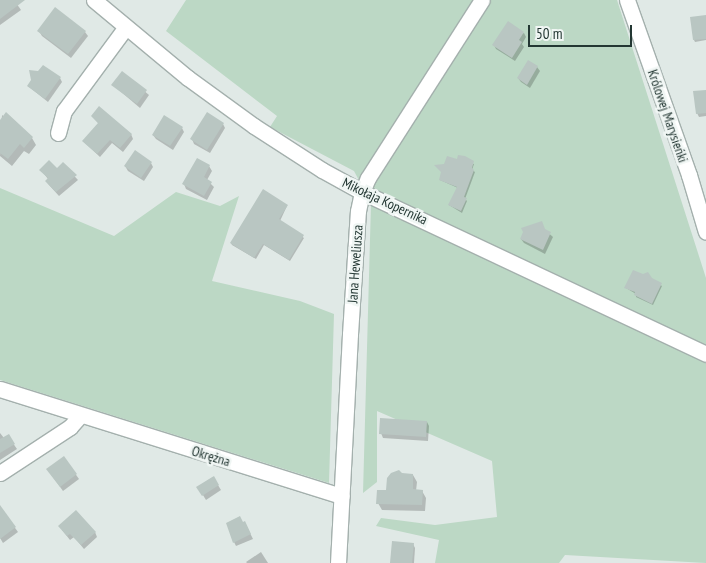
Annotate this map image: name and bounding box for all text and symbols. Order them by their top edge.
scale bar [531,15,635,47]
text: 50 m [536,24,562,43]
street label: Królowej Marysieńki [644,67,692,165]
street label: Mikołaja Kopernika [340,174,430,228]
street label: Jana Heweliusza [344,224,366,304]
street label: Okrężna [190,442,232,470]

